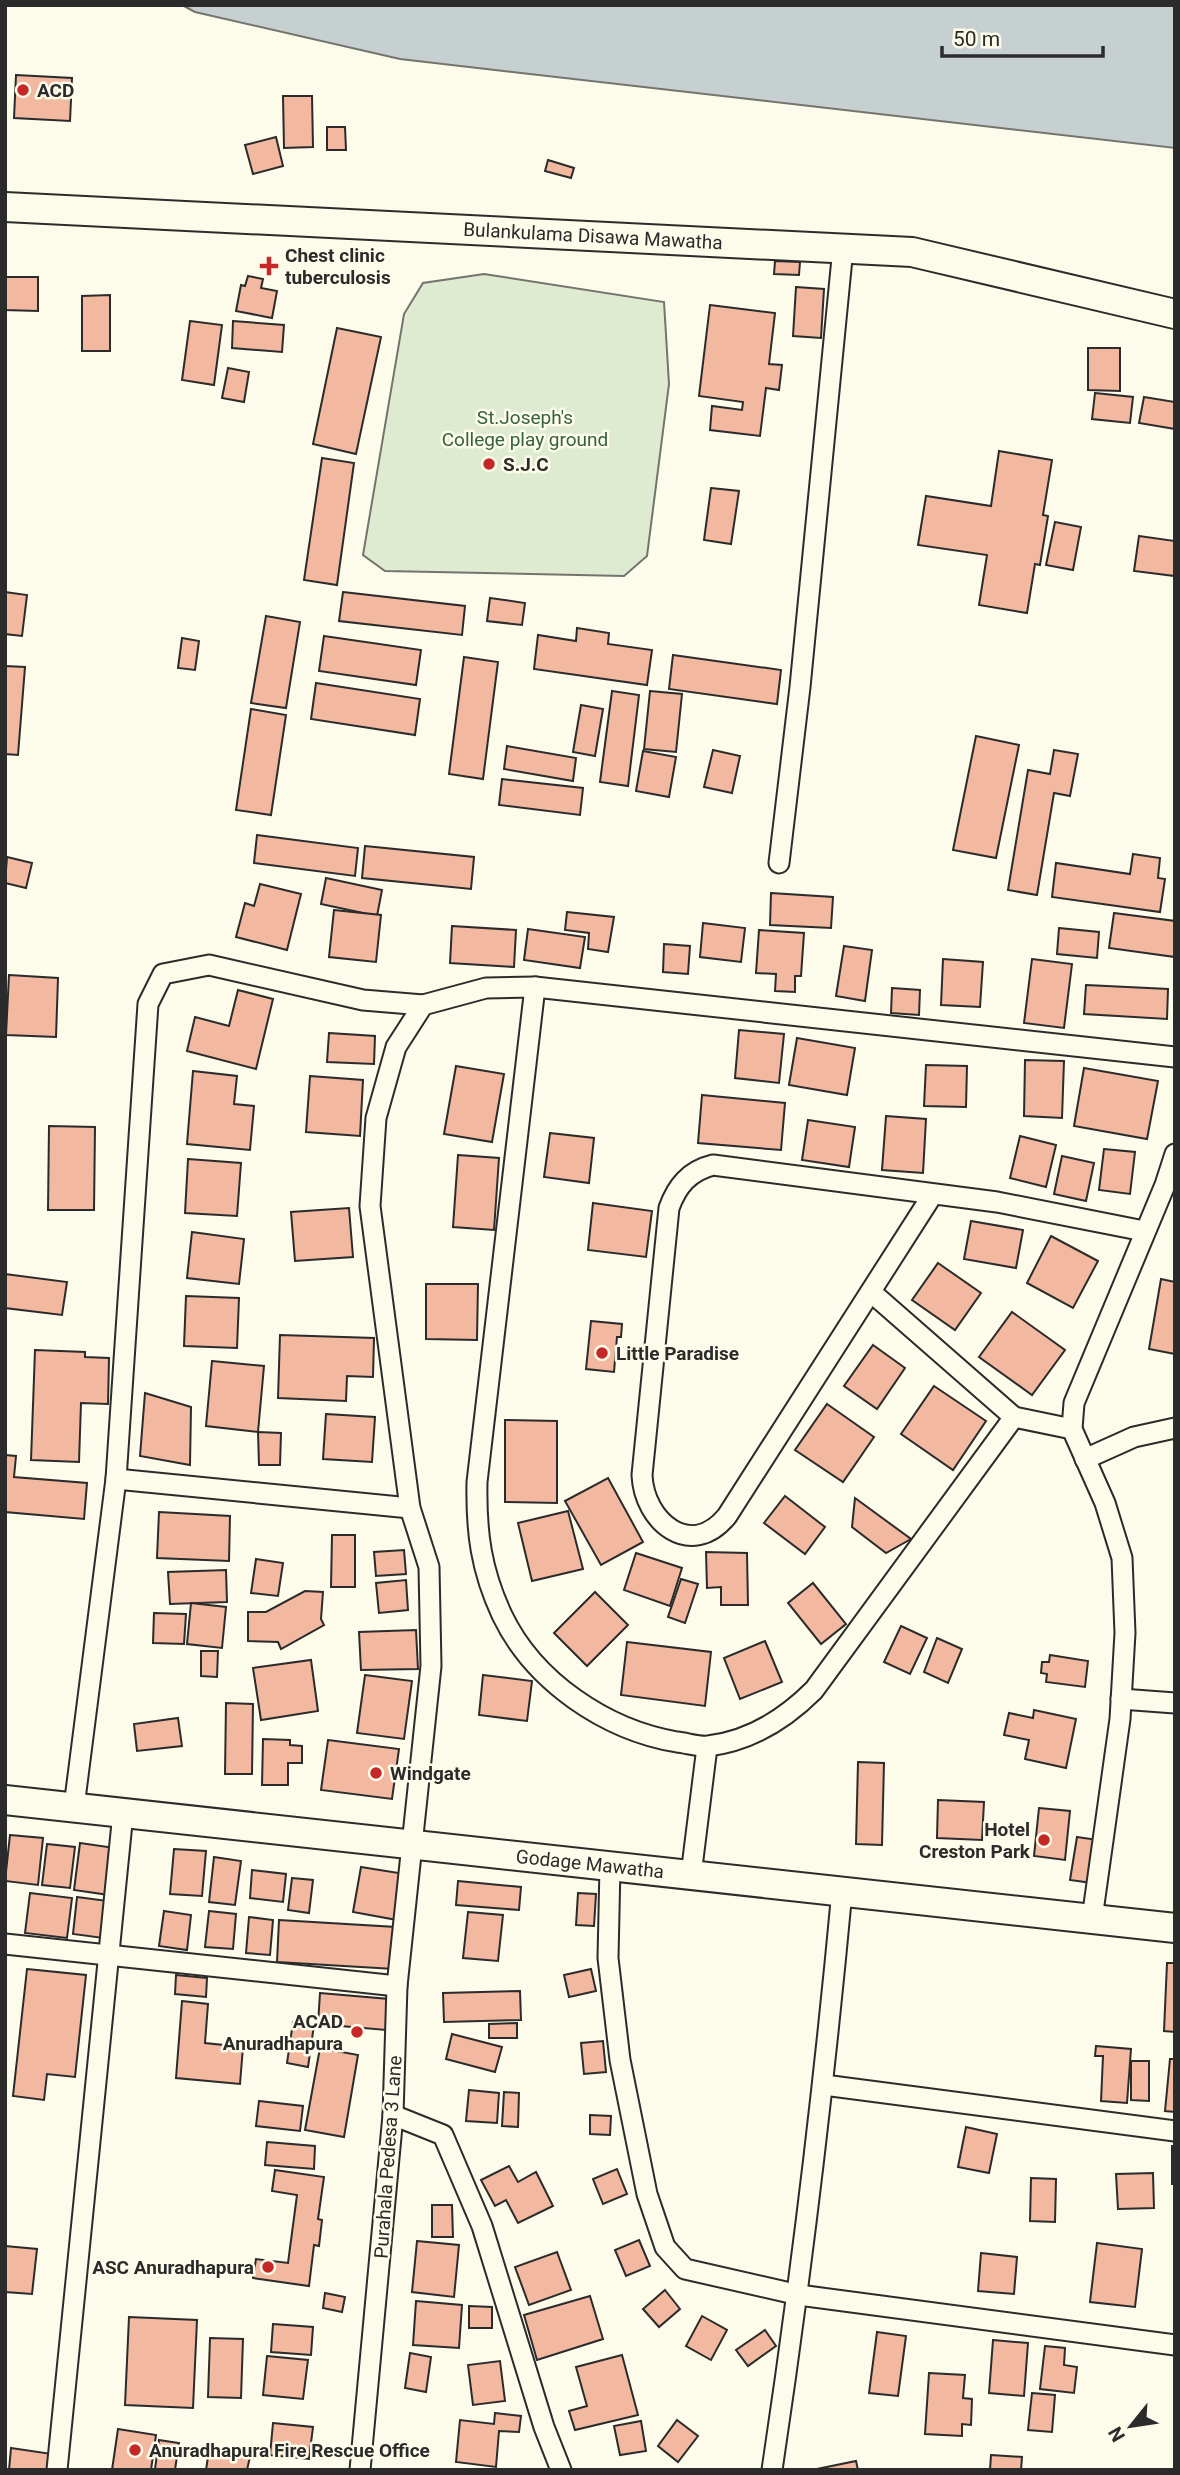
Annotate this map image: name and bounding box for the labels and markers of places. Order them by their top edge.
place label: ACD [37,79,74,102]
marker: ACD [15,82,31,98]
place label: Chest clinic tuberculosis [285,244,391,289]
marker: Chest clinic tuberculosis [259,256,279,276]
place label: S.J.C [503,453,549,476]
marker: S.J.C [481,456,497,472]
place label: Little Paradise [616,1342,739,1365]
marker: Little Paradise [594,1345,610,1361]
place label: Windgate [390,1762,471,1785]
marker: Windgate [368,1765,384,1781]
place label: Hotel Creston Park [919,1818,1031,1863]
marker: Hotel Creston Park [1036,1832,1052,1848]
place label: ACAD Anuradhapura [223,2010,343,2055]
marker: ACAD Anuradhapura [349,2024,365,2040]
place label: ASC Anuradhapura [92,2256,254,2279]
marker: ASC Anuradhapura [260,2259,276,2275]
place label: Anuradhapura Fire Rescue Office [149,2439,430,2462]
marker: Anuradhapura Fire Rescue Office [127,2442,143,2458]

